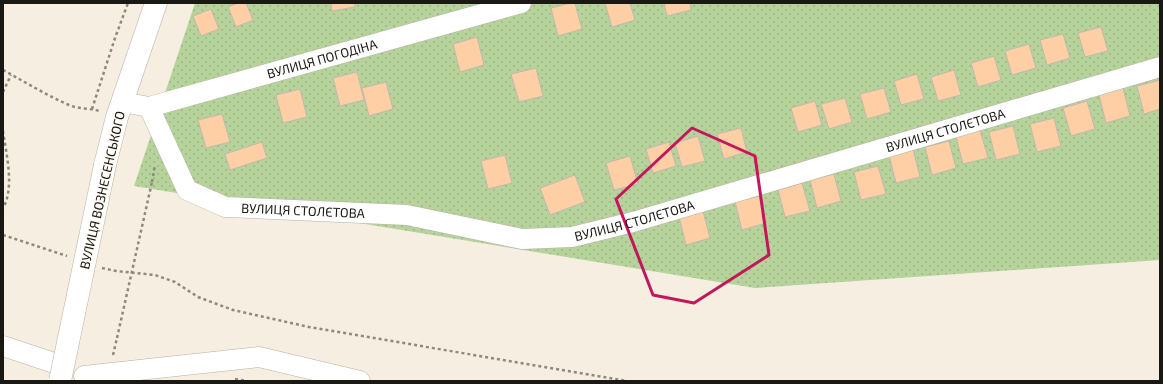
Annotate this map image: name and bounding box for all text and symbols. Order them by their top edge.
street label: ВУЛИЦЯ ПОГОДІНА [265,36,379,82]
street label: ВУЛИЦЯ СТОЛЄТОВА [884,105,1007,155]
street label: ВУЛИЦЯ ВОЗНЕСЕНСЬКОГО [76,109,128,271]
street label: ВУЛИЦЯ СТОЛЄТОВА [573,196,696,244]
street label: ВУЛИЦЯ СТОЛЄТОВА [241,200,365,221]

